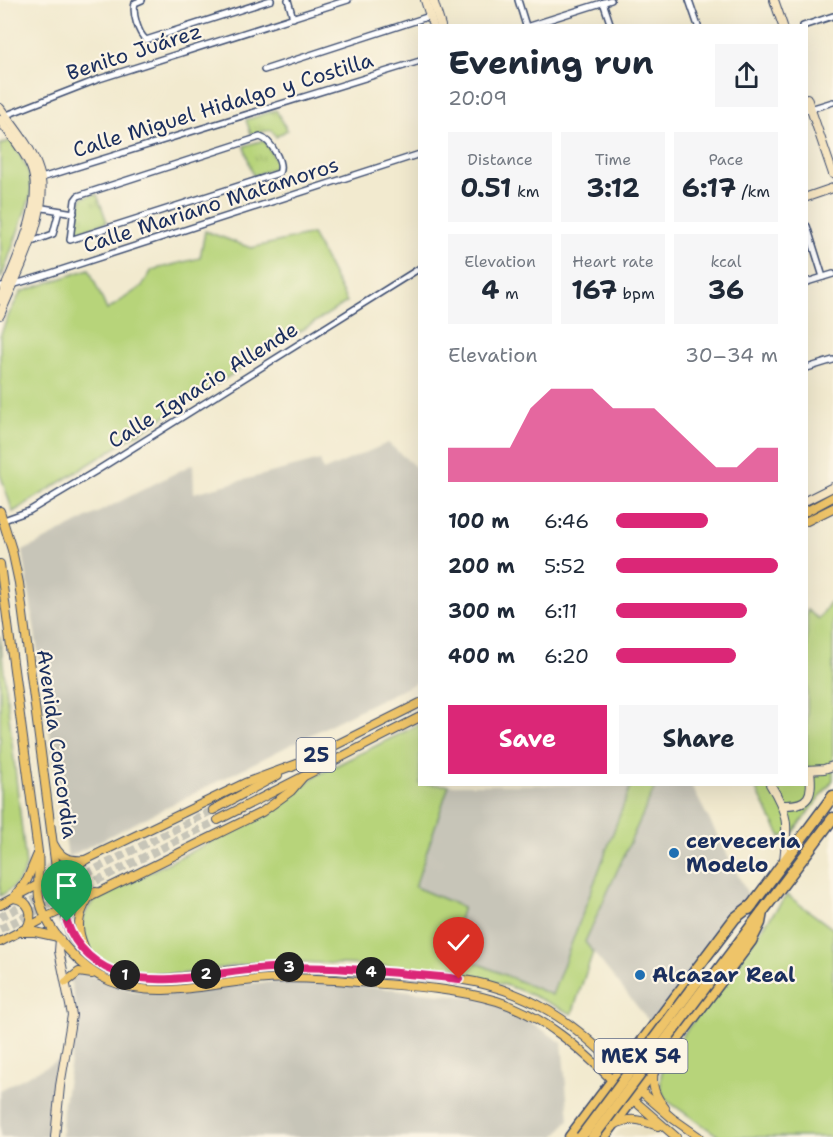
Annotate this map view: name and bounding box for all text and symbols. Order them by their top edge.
street label: Benito Juárez [63,17,205,87]
text: Evening run [448,40,654,85]
button: share [715,44,778,107]
street label: Calle Miguel Hidalgo y Costilla [69,46,377,164]
text: 20:09 [448,85,507,111]
text: Distance [467,149,533,170]
text: Time [595,149,631,170]
text: Pace [708,149,744,170]
street label: Calle Mariano Matamoros [80,150,342,260]
text: 0.51 [460,170,512,205]
text: 3:12 [586,170,640,205]
text: 6:17 [682,170,736,205]
text: km [512,181,540,202]
text: /km [736,181,770,202]
text: Elevation [464,251,536,272]
text: Heart rate [572,251,654,272]
text: kcal [710,251,742,272]
text: 4 [481,272,499,307]
text: 167 [571,272,617,307]
text: 36 [708,272,744,307]
text: m [499,283,519,304]
text: bpm [617,283,655,304]
street label: Calle Ignacio Allende [103,315,303,455]
text: Elevation [448,342,538,368]
text: 30–34 m [685,342,778,368]
text: 100 m [448,508,510,534]
text: 6:46 [544,508,589,534]
text: 200 m [448,553,515,579]
text: 5:52 [544,553,586,579]
text: 300 m [448,598,515,624]
text: 6:11 [544,598,577,624]
text: 400 m [448,643,515,669]
text: 6:20 [544,643,589,669]
street label: Avenida Concordia [30,648,84,840]
button: Save [448,705,607,774]
button: Share [619,705,778,774]
road number: 25 [296,738,336,772]
place label: cerveceria Modelo [686,827,801,879]
marker: cerveceria Modelo [667,846,681,860]
pin [41,860,92,922]
icon: arrive [50,869,83,902]
pin [433,917,484,979]
icon: check [442,926,475,959]
pin: 3 [274,952,304,982]
text: 3 [283,956,295,977]
pin: 4 [356,957,386,987]
pin: 2 [191,959,221,989]
pin: 1 [110,960,140,990]
text: 4 [365,961,377,982]
place label: Alcazar Real [652,961,795,989]
text: 2 [200,963,212,984]
text: 1 [121,964,129,985]
marker: Alcazar Real [633,968,647,982]
road number: MEX 54 [594,1039,688,1073]

